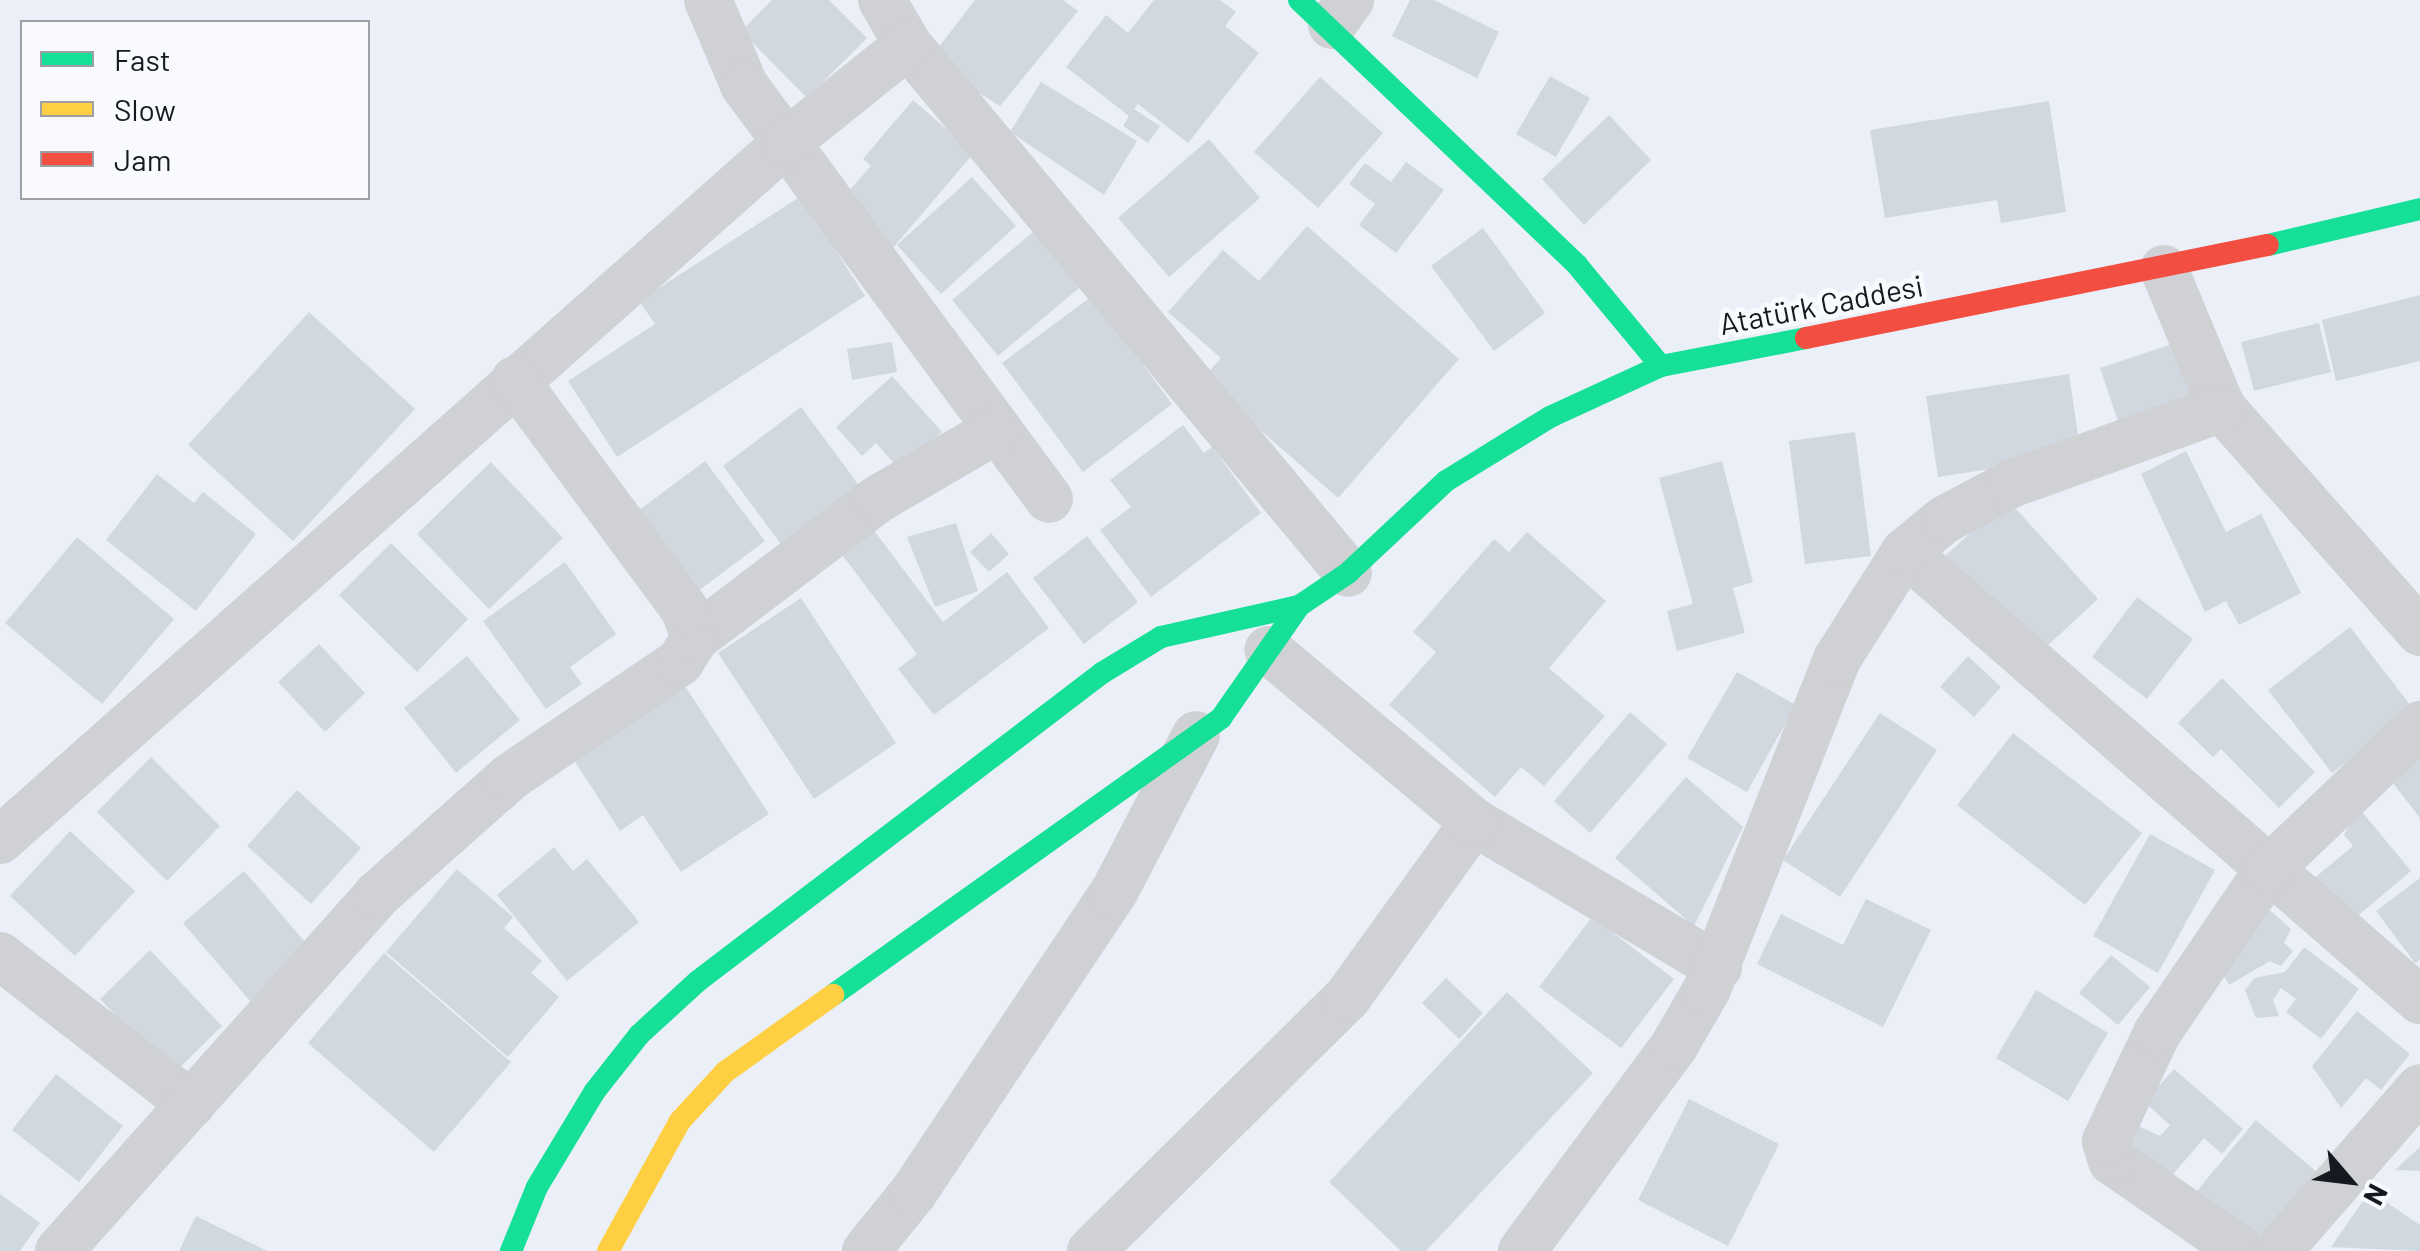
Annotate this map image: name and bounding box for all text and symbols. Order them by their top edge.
legend [20,20,370,200]
text: Fast [114,41,171,77]
text: Slow [114,91,176,127]
text: Jam [114,141,171,177]
street label: Atatürk Caddesi [1716,267,1926,341]
north arrow [2300,1131,2400,1231]
text: N [2357,1179,2396,1211]

